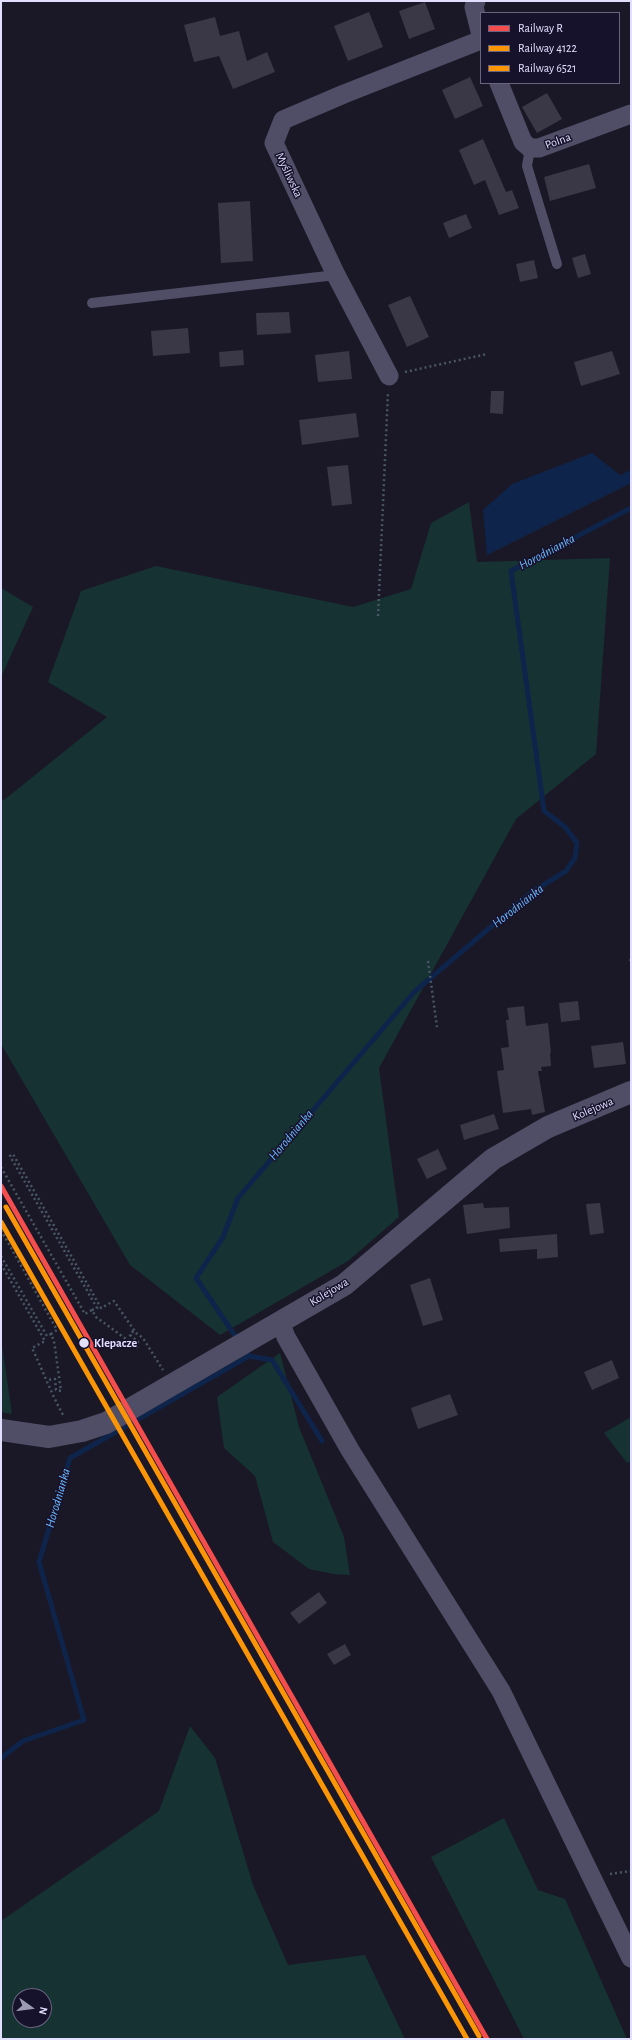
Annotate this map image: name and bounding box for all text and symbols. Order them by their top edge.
legend [480,12,620,84]
text: Railway R [518,22,563,34]
text: Railway 4122 [518,42,577,54]
text: Railway 6521 [518,62,576,74]
street label: Polna [543,130,573,152]
street label: Myśliwska [272,150,306,200]
water label: Horodnianka [516,531,578,573]
water label: Horodnianka [489,881,547,931]
street label: Kolejowa [570,1094,616,1124]
water label: Horodnianka [265,1107,317,1163]
street label: Kolejowa [307,1275,351,1309]
marker: Klepacze [77,1336,91,1350]
place label: Klepacze [94,1336,137,1350]
water label: Horodnianka [42,1466,74,1530]
north arrow [12,1988,52,2028]
text: N [37,2006,49,2016]

